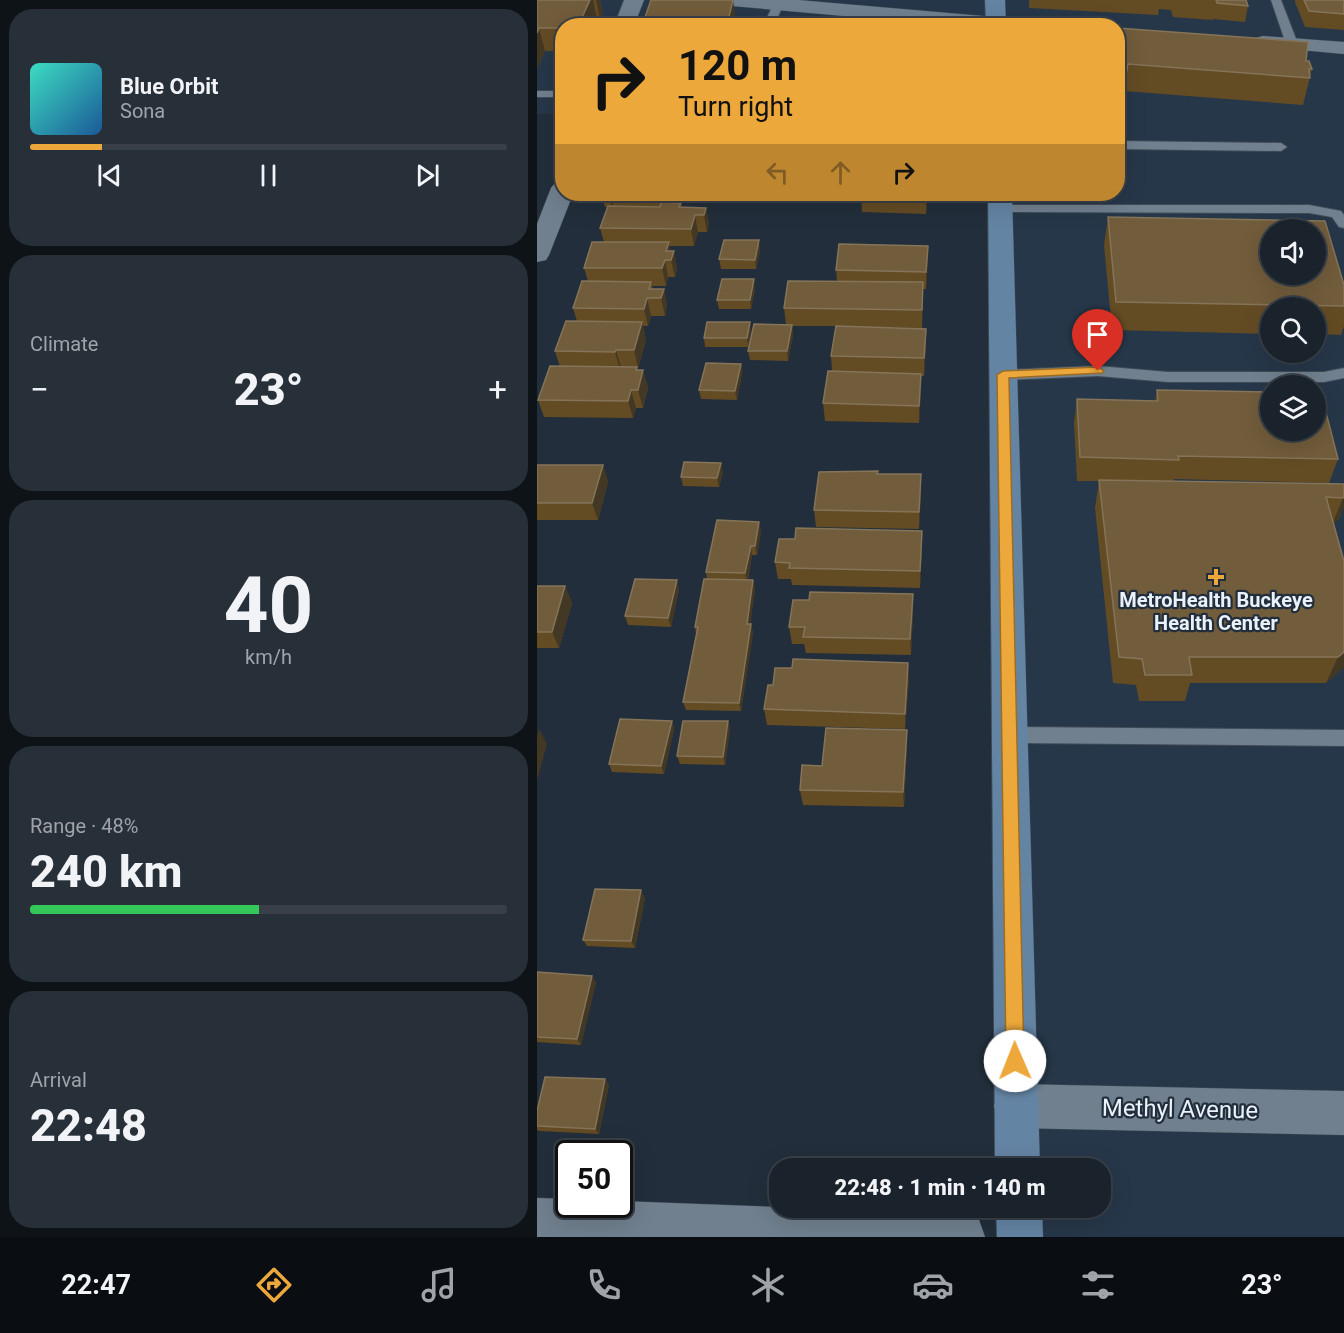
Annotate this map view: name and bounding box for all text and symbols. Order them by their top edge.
text: 120 m [678,41,797,90]
icon: right [579,42,657,120]
text: Blue Orbit [120,74,218,99]
text: Turn right [678,91,793,123]
text: Sona [120,99,165,123]
icon: left [761,156,794,189]
icon: ahead [824,156,857,189]
icon: right [887,156,920,189]
icon: previous [93,159,126,192]
icon: pause [252,159,285,192]
icon: next [411,159,444,192]
map controls [1260,219,1326,441]
button: sound [1260,219,1326,285]
button: search [1260,297,1326,363]
pin [1072,309,1123,371]
icon: arrive [1081,318,1114,351]
text: Climate [30,332,98,356]
text: 23° [234,363,303,416]
text: − [30,370,49,409]
text: + [488,370,507,409]
button: layers [1260,375,1326,441]
text: 40 [224,560,313,651]
marker: MetroHealth Buckeye Health Center [1207,568,1225,586]
place label: MetroHealth Buckeye Health Center [1119,588,1313,635]
text: km/h [245,645,292,669]
text: Range · 48% [30,814,138,838]
text: 240 km [30,845,182,898]
position arrow [983,1029,1047,1093]
text: Arrival [30,1068,87,1092]
street label: Methyl Avenue [1102,1094,1258,1124]
text: 22:48 [30,1099,147,1152]
speed limit sign: 50 [555,1140,633,1218]
text: 22:48 · 1 min · 140 m [835,1175,1045,1200]
icon: directions [253,1264,295,1306]
icon: music [418,1264,460,1306]
icon: phone [583,1264,625,1306]
icon: climate [747,1264,789,1306]
icon: car [912,1264,954,1306]
icon: filters [1077,1264,1119,1306]
text: 22:47 [61,1269,131,1301]
text: 23° [1241,1269,1283,1301]

